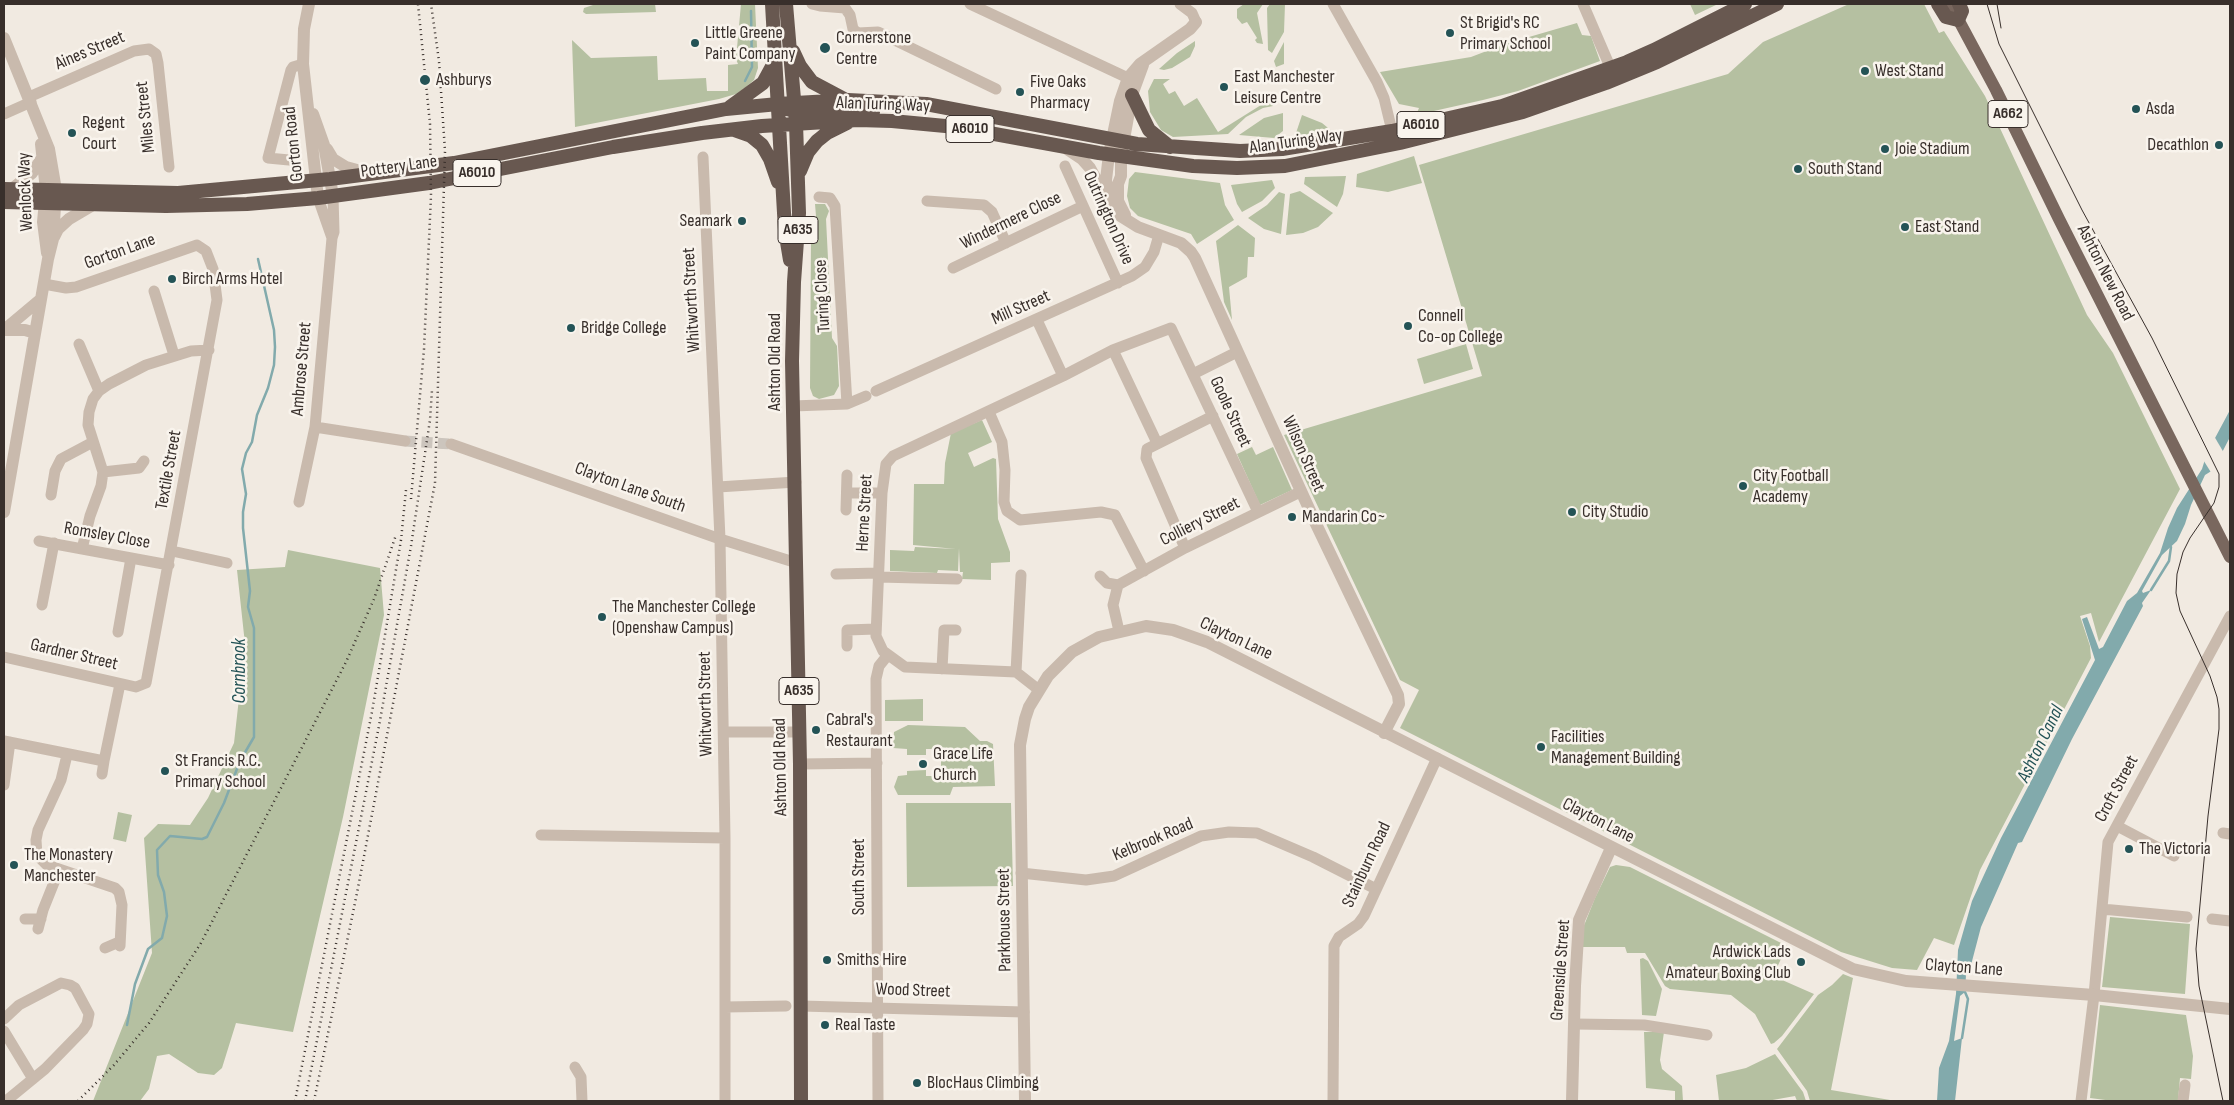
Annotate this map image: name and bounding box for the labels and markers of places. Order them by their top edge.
place label: St Brigid's RC Primary School [1460,12,1551,54]
place label: Little Greene Paint Company [705,22,795,64]
place label: Cornerstone Centre [836,27,911,70]
marker: St Brigid's RC Primary School [1444,27,1456,39]
marker: Little Greene Paint Company [689,37,701,49]
marker: Cornerstone Centre [818,41,832,55]
place label: West Stand [1875,60,1944,82]
marker: West Stand [1859,65,1871,77]
place label: East Manchester Leisure Centre [1234,66,1335,108]
place label: Ashburys [436,69,492,91]
place label: Five Oaks Pharmacy [1030,71,1090,114]
marker: Ashburys [418,73,432,87]
marker: East Manchester Leisure Centre [1218,81,1230,93]
marker: Five Oaks Pharmacy [1014,86,1026,98]
place label: Asda [2146,98,2175,120]
marker: Asda [2130,103,2142,115]
place label: Regent Court [82,112,125,154]
marker: Regent Court [66,127,78,139]
place label: Decathlon [2147,134,2209,156]
place label: Joie Stadium [1895,138,1970,160]
marker: Decathlon [2213,139,2225,151]
marker: Joie Stadium [1879,143,1891,155]
place label: South Stand [1808,158,1882,180]
marker: South Stand [1792,163,1804,175]
place label: Seamark [680,210,732,232]
marker: Seamark [736,215,748,227]
place label: East Stand [1915,216,1979,238]
marker: East Stand [1899,221,1911,233]
place label: Birch Arms Hotel [182,268,283,290]
marker: Birch Arms Hotel [166,273,178,285]
place label: Connell Co-op College [1418,305,1503,348]
place label: Bridge College [581,317,667,339]
marker: Connell Co-op College [1402,320,1414,332]
marker: Bridge College [565,322,577,334]
place label: City Football Academy [1753,465,1828,508]
marker: City Football Academy [1737,480,1749,492]
place label: City Studio [1582,501,1648,523]
place label: Mandarin Co~ [1302,506,1386,528]
marker: City Studio [1566,506,1578,518]
marker: Mandarin Co~ [1286,511,1298,523]
place label: The Manchester College (Openshaw Campus) [612,596,756,638]
marker: The Manchester College (Openshaw Campus) [596,611,608,623]
place label: Cabral's Restaurant [826,709,893,752]
marker: Cabral's Restaurant [810,724,822,736]
place label: Facilities Management Building [1551,726,1681,769]
marker: Facilities Management Building [1535,741,1547,753]
place label: Grace Life Church [933,743,993,786]
place label: St Francis R.C. Primary School [175,750,266,792]
marker: Grace Life Church [917,758,929,770]
marker: St Francis R.C. Primary School [159,765,171,777]
place label: The Victoria [2139,838,2211,860]
marker: The Victoria [2123,843,2135,855]
place label: The Monastery Manchester [24,844,113,886]
marker: The Monastery Manchester [8,859,20,871]
place label: Ardwick Lads Amateur Boxing Club [1666,941,1791,984]
place label: Smiths Hire [837,949,907,971]
marker: Smiths Hire [821,954,833,966]
marker: Ardwick Lads Amateur Boxing Club [1795,956,1807,968]
place label: Real Taste [835,1014,896,1036]
marker: Real Taste [819,1019,831,1031]
place label: BlocHaus Climbing [927,1072,1039,1094]
marker: BlocHaus Climbing [911,1077,923,1089]

